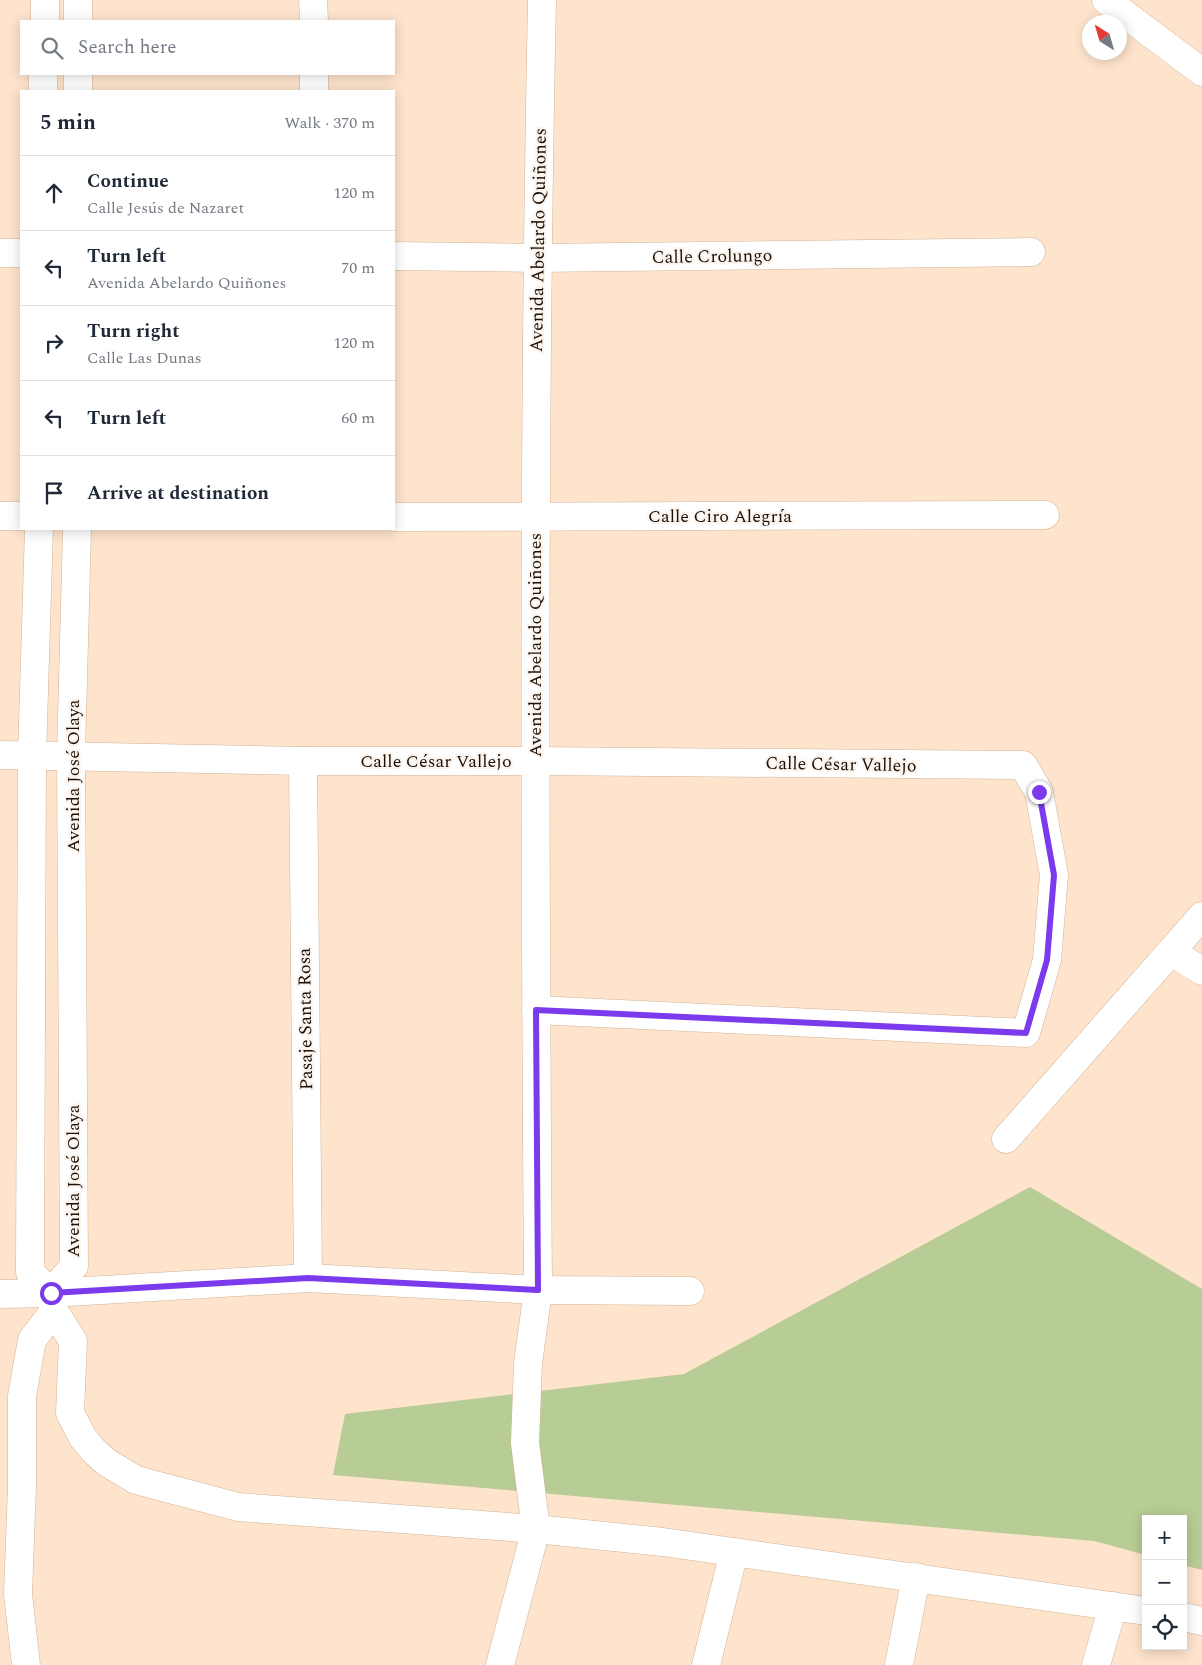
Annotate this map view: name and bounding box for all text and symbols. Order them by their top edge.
north arrow [1082,15,1127,60]
search box [20,20,395,75]
text: Search here [78,33,177,62]
icon: search [38,34,66,62]
text: 5 min [40,107,96,139]
text: Walk · 370 m [284,111,375,135]
street label: Avenida Abelardo Quiñones [523,128,554,352]
text: Continue [87,167,169,196]
icon: ahead [40,179,68,207]
text: 120 m [333,181,375,205]
text: Calle Jesús de Nazaret [87,196,244,220]
text: Turn left [87,242,166,271]
street label: Calle Crolungo [651,242,773,271]
icon: left [40,254,68,282]
text: 70 m [341,256,375,280]
text: Avenida Abelardo Quiñones [87,271,287,295]
text: Turn right [87,317,180,346]
icon: right [40,329,68,357]
text: 120 m [333,331,375,355]
text: Calle Las Dunas [87,346,202,370]
icon: left [40,404,68,432]
text: Turn left [87,404,166,433]
text: 60 m [341,406,375,430]
icon: arrive [40,479,68,507]
text: Arrive at destination [87,479,269,508]
street label: Calle Ciro Alegría [648,503,792,530]
street label: Avenida Abelardo Quiñones [522,533,549,757]
street label: Avenida José Olaya [60,699,87,852]
street label: Calle César Vallejo [360,748,512,775]
street label: Calle César Vallejo [765,750,917,779]
route end [1028,781,1051,804]
street label: Pasaje Santa Rosa [291,947,320,1090]
street label: Avenida José Olaya [60,1104,87,1257]
route start [40,1282,63,1305]
map controls [1142,1515,1187,1650]
button: + [1142,1515,1187,1560]
button: − [1142,1560,1187,1605]
button: locate [1142,1605,1187,1650]

